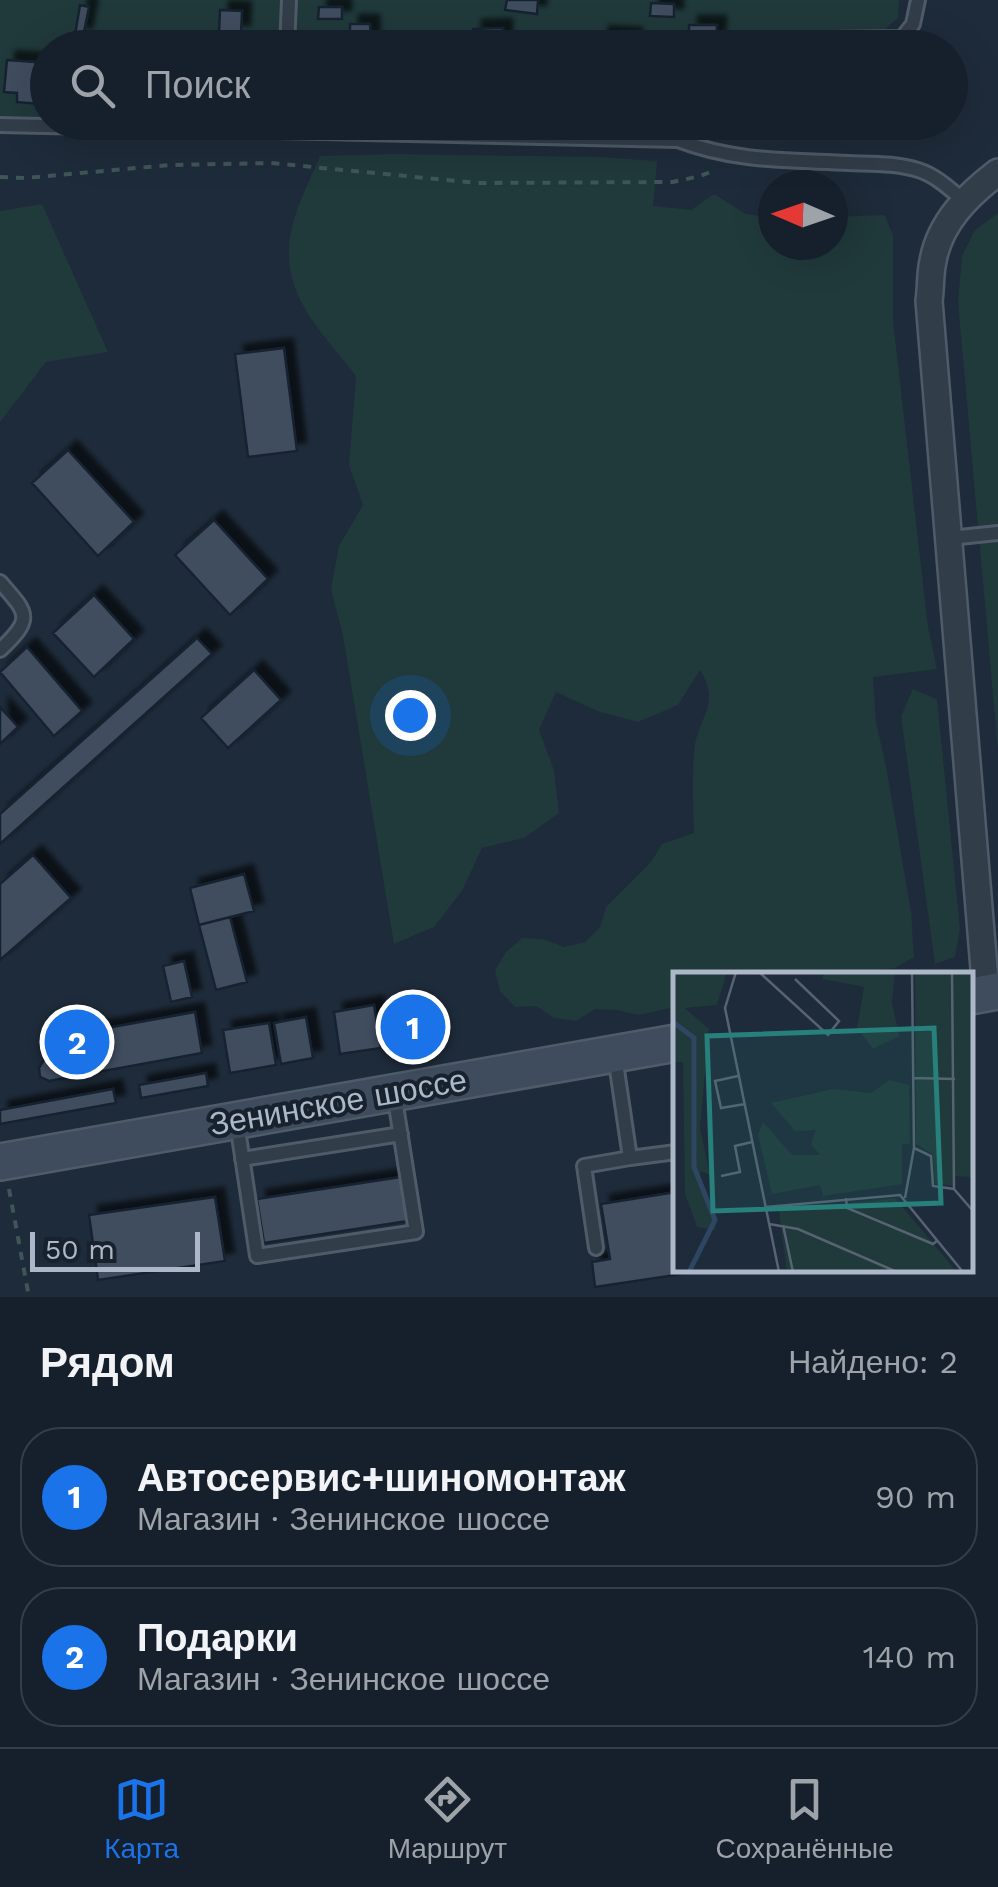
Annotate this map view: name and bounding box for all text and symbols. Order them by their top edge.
search box [30,30,968,140]
icon: search [65,58,120,113]
text: Поиск [145,63,250,107]
north arrow [758,170,848,260]
your location [385,690,436,741]
inset map [673,972,973,1272]
pin: 1 [380,990,446,1064]
pin: 2 [44,1004,110,1080]
street label: Зенинское шоссе [206,1061,470,1143]
scale bar [30,1227,200,1272]
text: 50 m [45,1233,115,1266]
text: Рядом [40,1338,175,1387]
text: Найдено: 2 [788,1343,958,1381]
text: Автосервис+шиномонтаж [137,1456,626,1500]
text: 1 [68,1478,81,1516]
text: 90 m [875,1478,956,1516]
text: Магазин · Зенинское шоссе [137,1500,550,1538]
text: Подарки [137,1616,298,1660]
text: 2 [65,1638,84,1676]
text: 140 m [863,1638,956,1676]
text: Магазин · Зенинское шоссе [137,1660,550,1698]
tab: Карта [104,1772,179,1865]
tab: Маршрут [388,1772,507,1865]
tab: Сохранённые [715,1772,894,1865]

